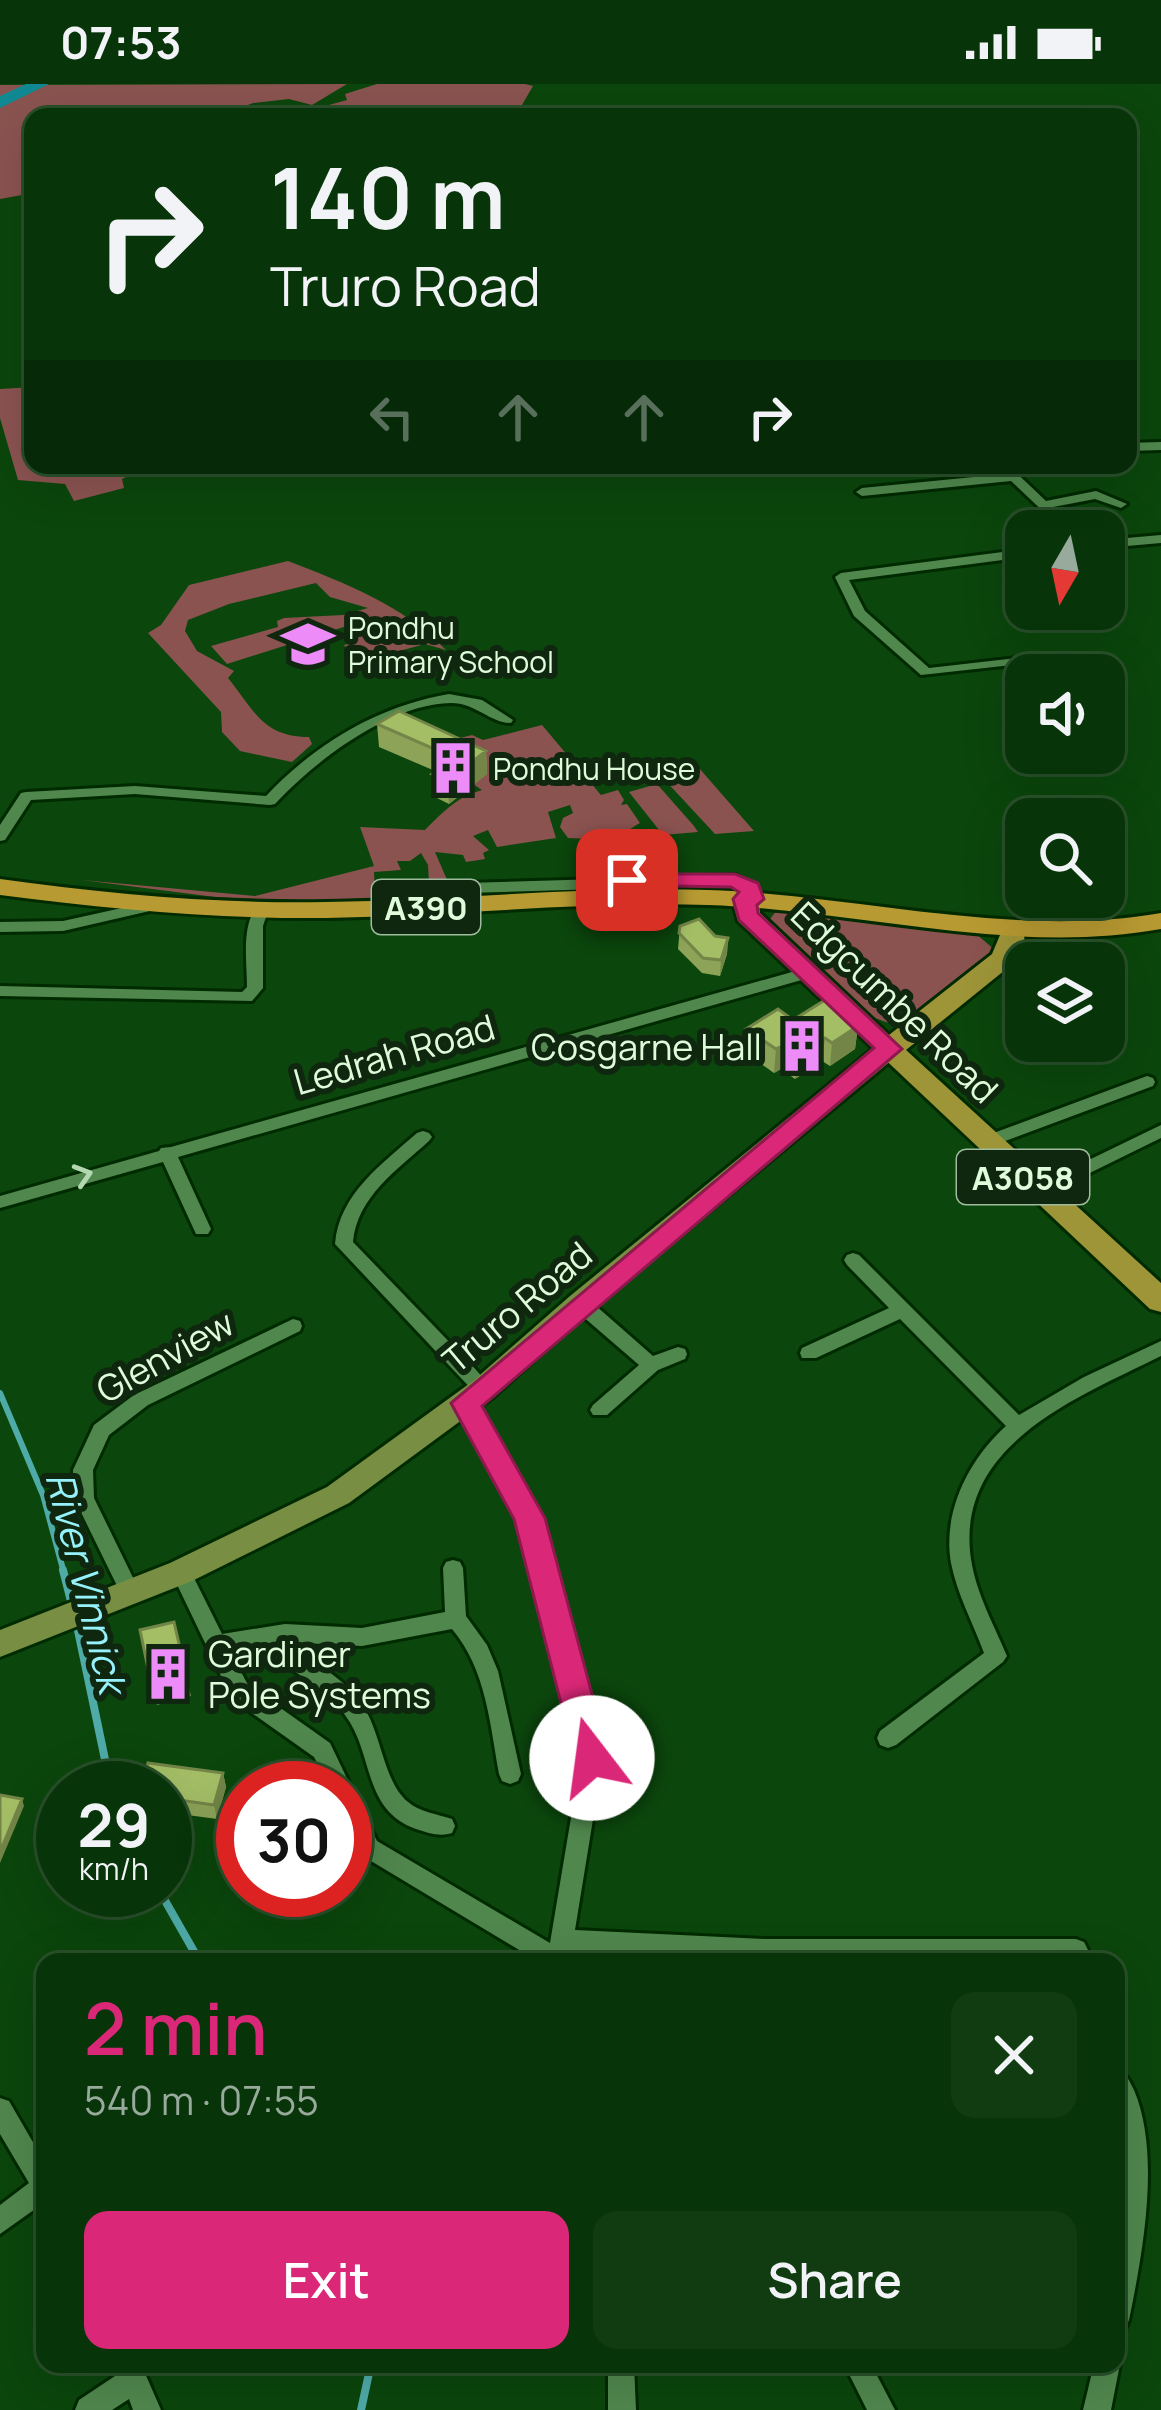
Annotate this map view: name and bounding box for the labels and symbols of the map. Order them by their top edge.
north arrow [1005,510,1125,630]
place label: Pondhu Primary School [348,607,554,682]
school or university icon: Pondhu Primary School [279,615,337,673]
building icon: Pondhu House [424,739,482,797]
place label: Pondhu House [493,748,695,789]
pin [576,829,678,931]
road number: A390 [372,880,480,934]
street label: Edgcumbe Road [781,891,1009,1113]
street label: Ledrah Road [288,1002,500,1106]
building icon: Cosgarne Hall [773,1017,831,1075]
place label: Cosgarne Hall [531,1022,762,1071]
road number: A3058 [957,1150,1089,1204]
one-way arrow [72,1164,93,1189]
street label: Truro Road [432,1230,602,1384]
street label: Glenview [87,1298,243,1414]
water label: River Vinnick [34,1466,142,1703]
place label: Gardiner Pole Systems [208,1629,431,1719]
building icon: Gardiner Pole Systems [139,1645,197,1703]
position arrow [529,1695,655,1821]
speed limit sign: 30 [216,1761,372,1917]

